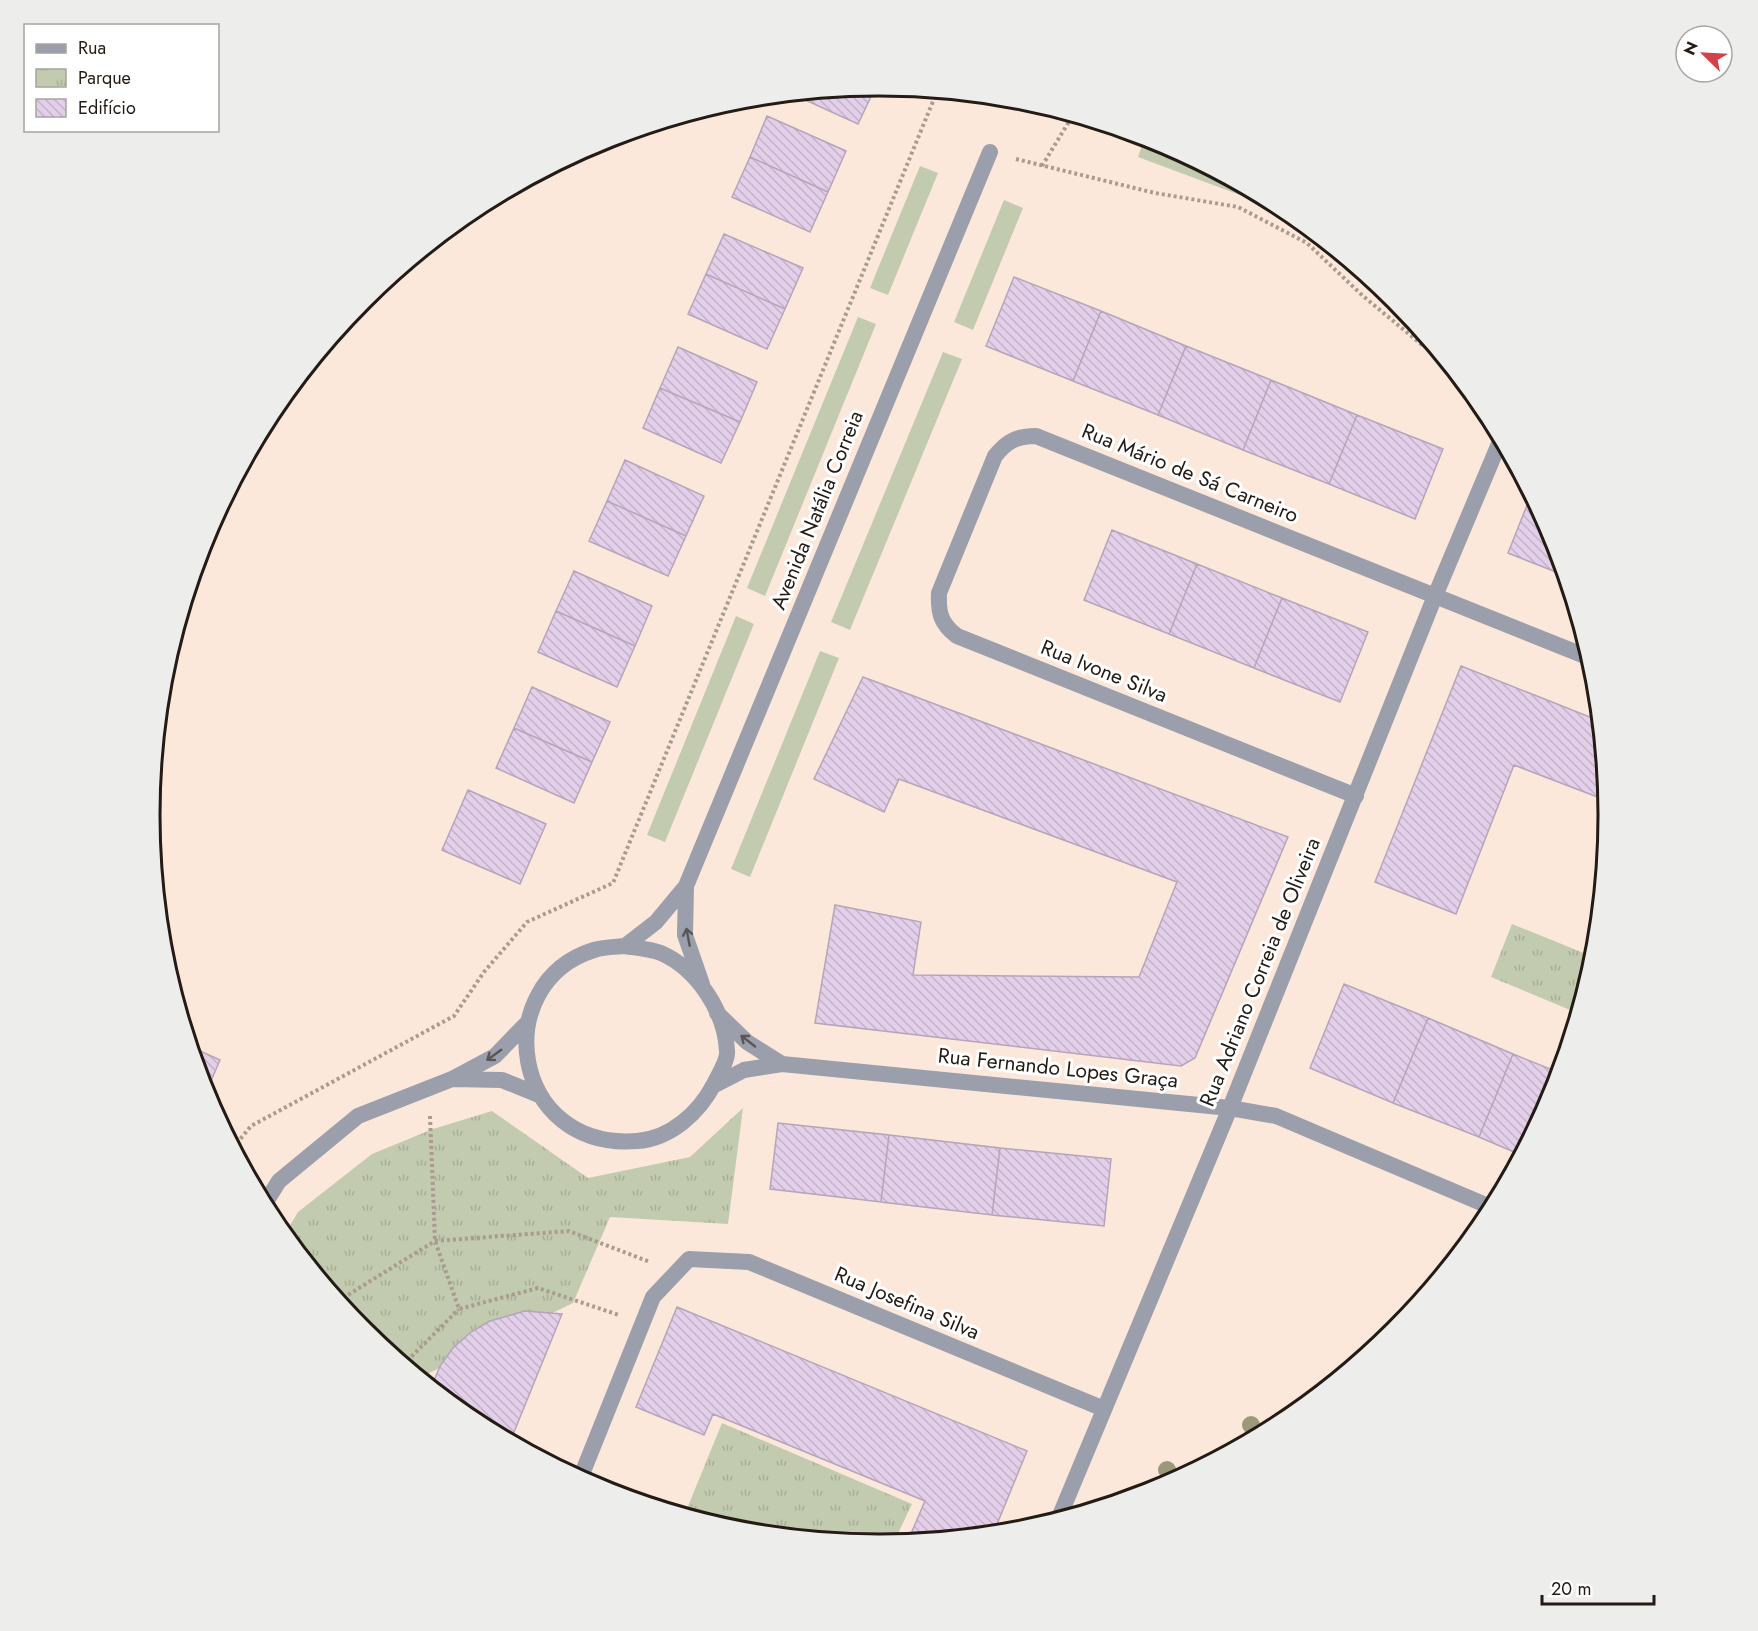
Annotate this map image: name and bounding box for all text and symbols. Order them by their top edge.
legend [24,24,219,132]
north arrow [1674,24,1734,84]
text: Rua [78,35,106,61]
text: N [1678,38,1704,59]
text: Parque [78,65,131,91]
text: Edifício [78,95,136,121]
street label: Avenida Natália Correia [763,406,871,614]
street label: Rua Mário de Sá Carneiro [1077,416,1303,530]
street label: Rua Ivone Silva [1036,632,1172,710]
street label: Rua Adriano Correia de Oliveira [1192,833,1328,1111]
one-way arrow [682,928,693,947]
one-way arrow [740,1035,756,1048]
street label: Rua Fernando Lopes Graça [937,1040,1179,1096]
one-way arrow [486,1049,502,1062]
street label: Rua Josefina Silva [830,1259,984,1347]
scale bar [1542,1568,1654,1606]
text: 20 m [1551,1576,1591,1602]

